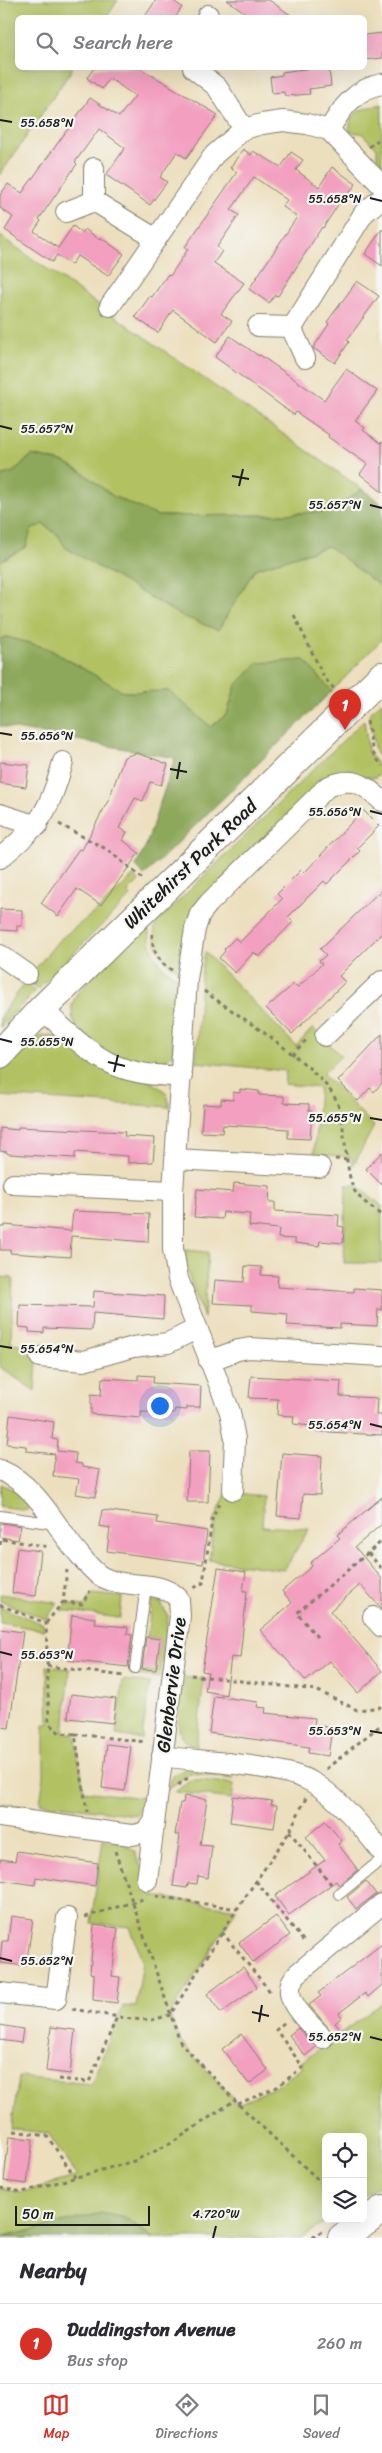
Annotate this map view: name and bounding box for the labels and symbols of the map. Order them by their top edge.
text: 55.658°N [20,112,74,134]
text: 55.658°N [308,188,362,210]
text: 55.657°N [21,418,74,440]
text: 55.657°N [309,494,362,516]
pin: 1 [329,689,361,730]
text: 55.656°N [21,725,74,747]
street label: Whitehirst Park Road [115,789,267,937]
text: 55.656°N [309,801,362,823]
text: 55.655°N [20,1031,74,1053]
text: 55.655°N [308,1107,362,1129]
text: 55.654°N [20,1338,74,1360]
your location [147,1393,173,1419]
text: 55.654°N [308,1414,362,1436]
street label: Glenbervie Drive [146,1615,196,1755]
text: 55.653°N [21,1644,74,1666]
text: 55.653°N [309,1720,362,1742]
text: 55.652°N [21,1950,74,1972]
text: 55.652°N [309,2026,362,2048]
scale bar [15,2203,150,2226]
text: 4.720°W [193,2203,240,2225]

